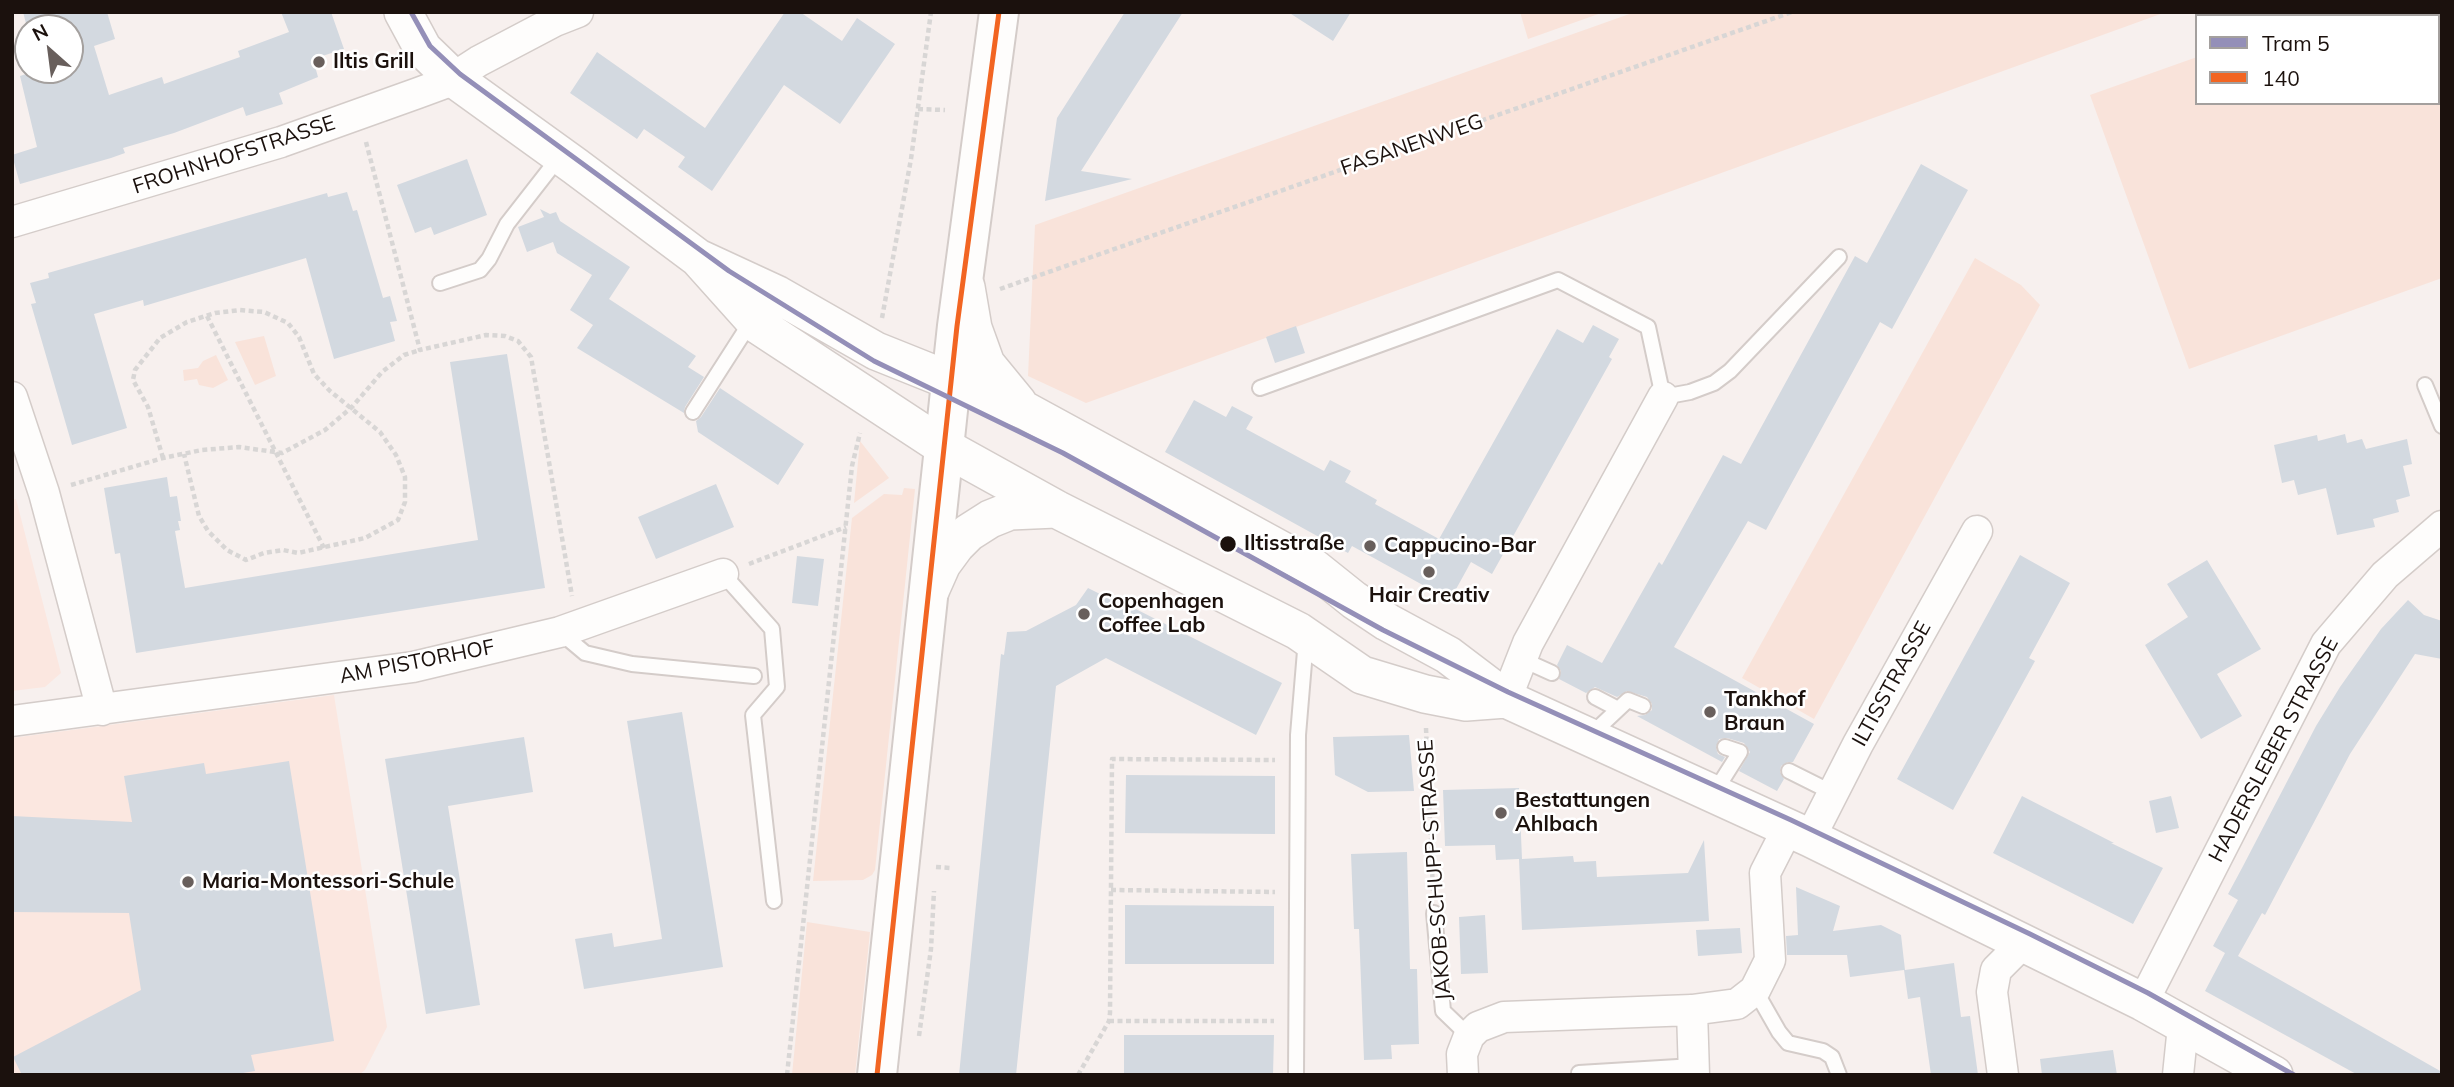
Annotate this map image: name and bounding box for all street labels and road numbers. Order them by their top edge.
street label: FASANENWEG [1337,109,1487,181]
street label: FROHNHOFSTRASSE [130,110,338,200]
street label: ILTISSTRASSE [1847,617,1937,751]
street label: HADERSLEBER STRASSE [2204,633,2344,867]
street label: AM PISTORHOF [337,635,497,689]
street label: JAKOB-SCHUPP-STRASSE [1413,739,1457,1001]

